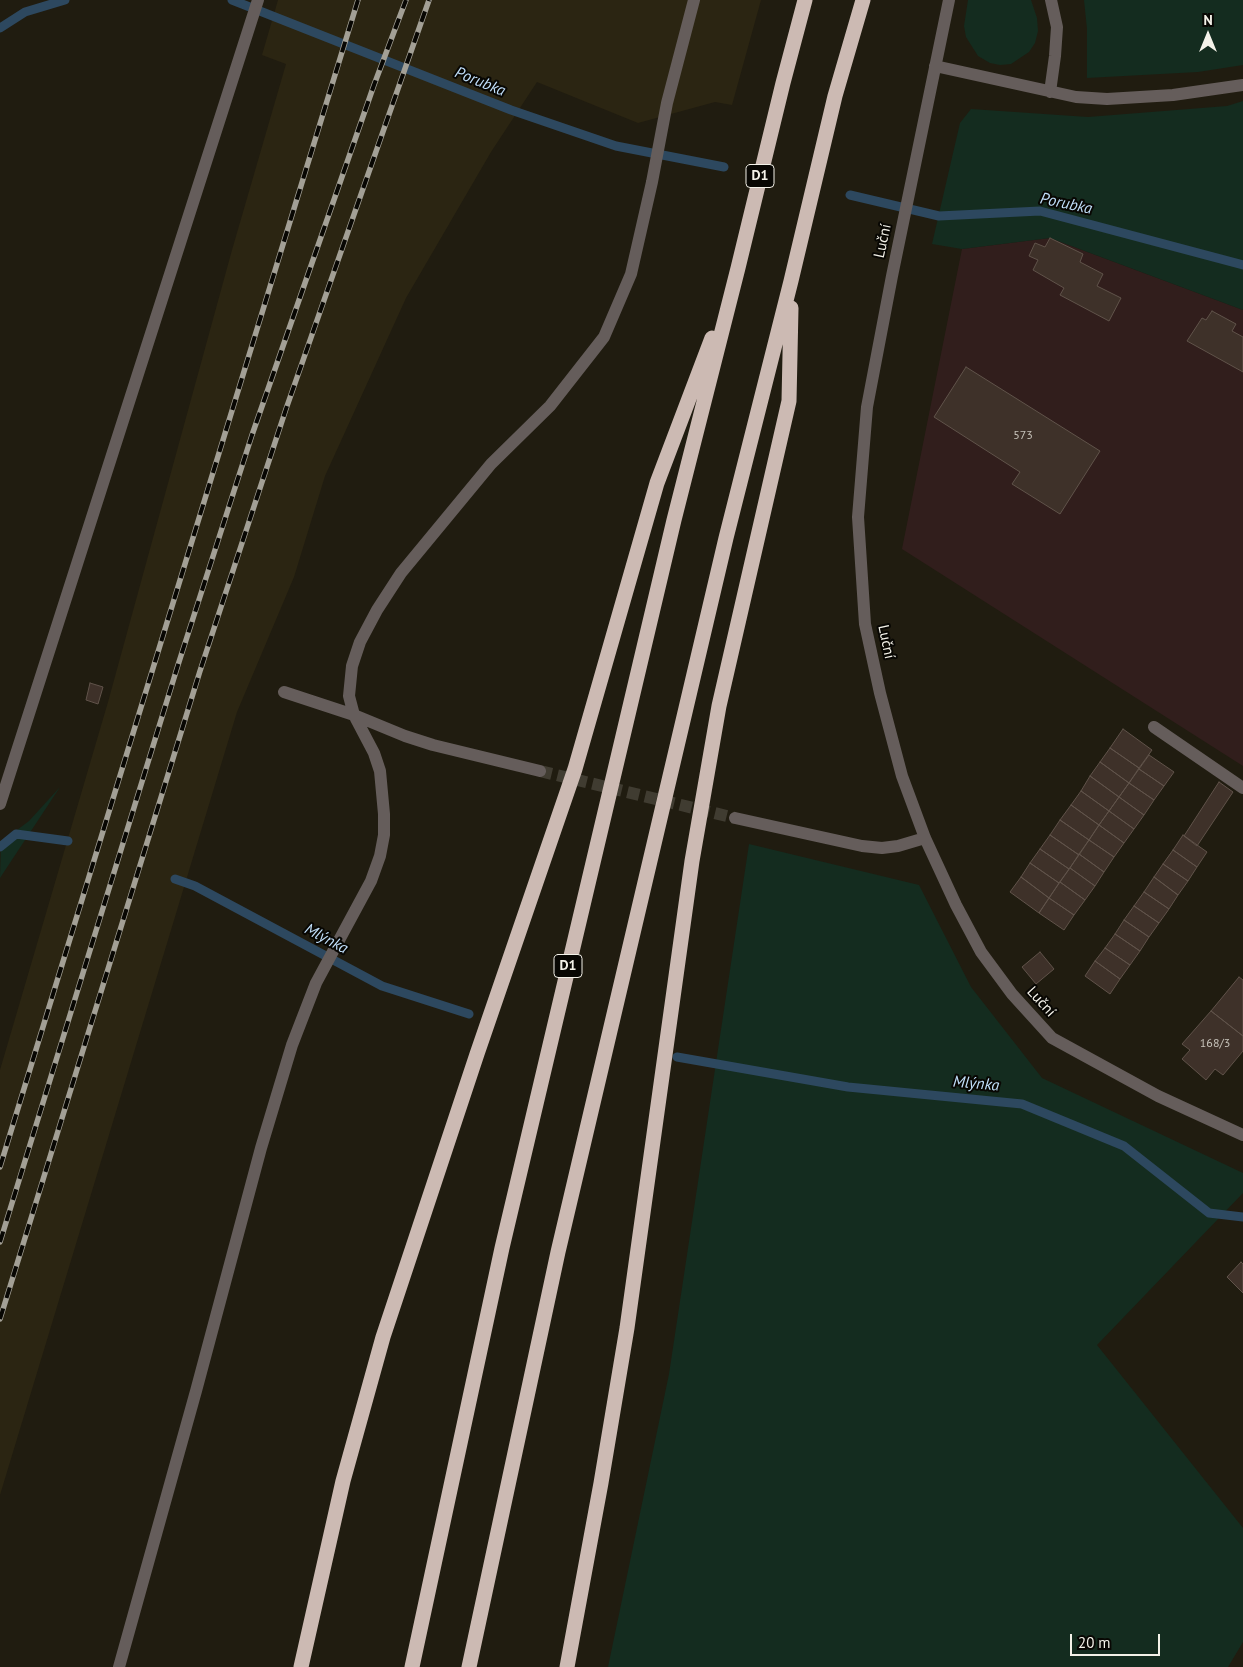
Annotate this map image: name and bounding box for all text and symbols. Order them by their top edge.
north arrow [1183,10,1233,60]
text: N [1203,11,1213,29]
water label: Porubka [452,63,508,101]
road number: D1 [746,165,774,188]
water label: Porubka [1038,189,1094,219]
street label: Luční [871,222,895,260]
house number: 573 [1013,429,1033,443]
street label: Luční [874,623,898,661]
water label: Mlýnka [301,920,351,958]
road number: D1 [554,954,582,978]
street label: Luční [1023,983,1059,1021]
house number: 168/3 [1200,1037,1230,1051]
water label: Mlýnka [952,1072,1000,1096]
scale bar [1073,1624,1163,1656]
text: 20 m [1078,1633,1111,1652]

